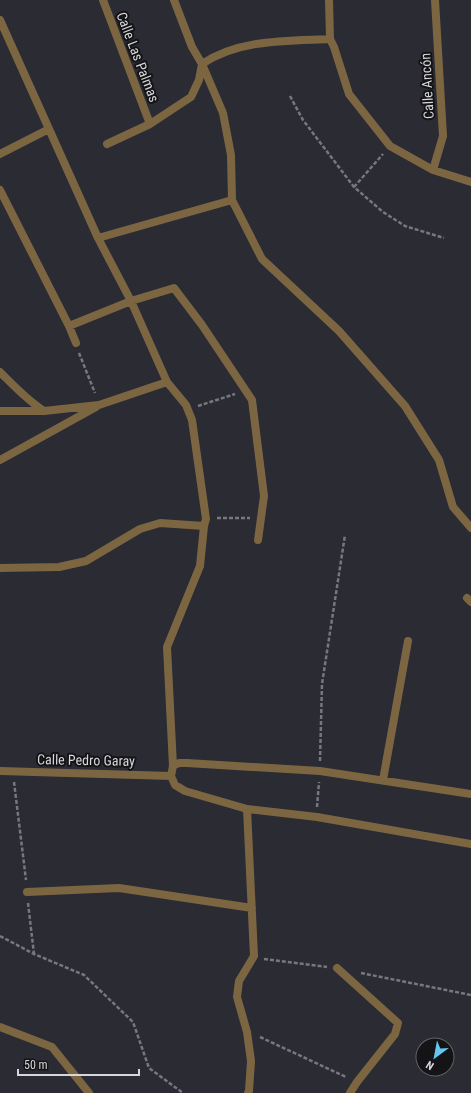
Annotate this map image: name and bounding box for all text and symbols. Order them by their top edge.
street label: Calle Las Palmas [114,10,162,104]
street label: Calle Ancón [417,53,437,119]
street label: Calle Pedro Garay [37,751,135,769]
north arrow [415,1037,455,1077]
scale bar [18,1051,139,1077]
text: 50 m [24,1058,48,1072]
text: N [423,1058,436,1072]

